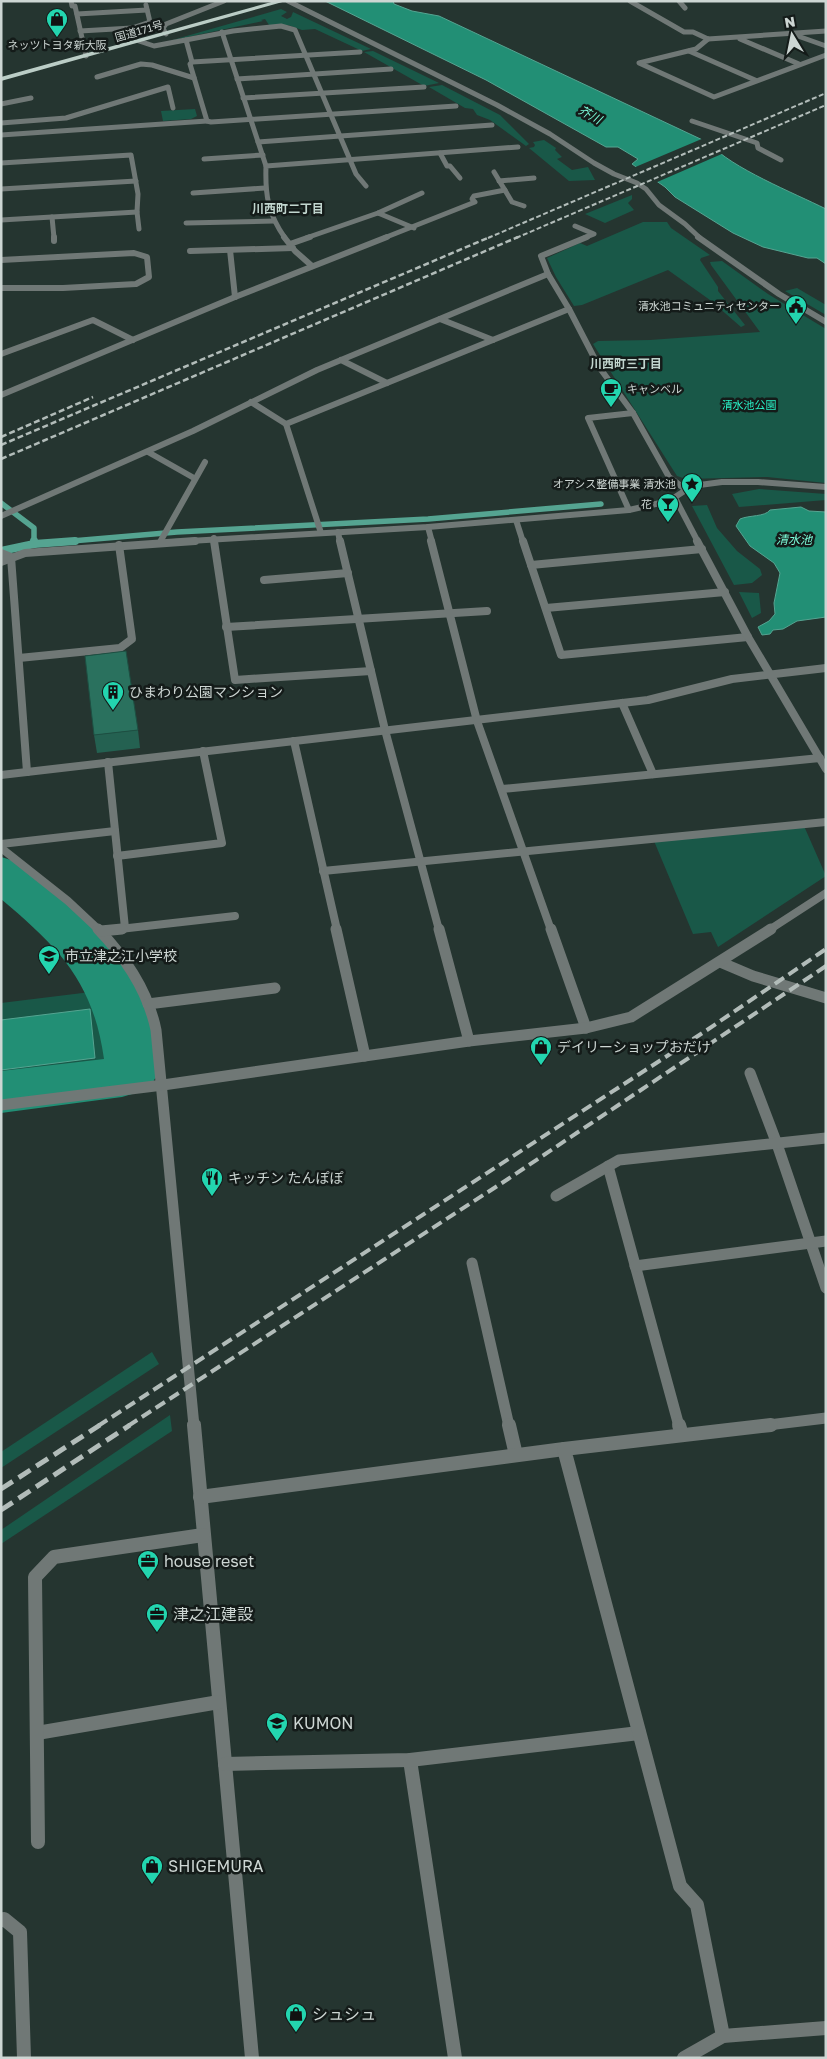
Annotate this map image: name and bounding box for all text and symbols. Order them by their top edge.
shop icon: ネッツトヨタ新大阪 [45,7,69,38]
north arrow [767,10,817,60]
text: N [783,12,796,31]
street label: 国道171号 [113,17,164,44]
place label: ネッツトヨタ新大阪 [8,38,107,51]
water label: 芥川 [576,102,606,128]
district label: 川西町二丁目 [252,201,324,216]
public building icon: 清水池コミュニティセンター [784,294,808,325]
place label: 清水池コミュニティセンター [638,299,780,312]
district label: 川西町三丁目 [590,356,662,371]
cafe icon: キャンベル [599,377,623,408]
place label: キャンベル [627,382,682,395]
park label: 清水池公園 [722,398,777,411]
place icon: オアシス整備事業 清水池 [680,472,704,503]
place label: オアシス整備事業 清水池 [553,477,676,490]
bar icon: 花 [656,492,680,523]
place label: 花 [641,497,652,510]
water label: 清水池 [776,532,813,547]
building icon: ひまわり公園マンション [101,680,125,711]
place label: ひまわり公園マンション [129,683,283,700]
school or university icon: 市立津之江小学校 [37,944,61,975]
place label: 市立津之江小学校 [65,947,177,964]
shop icon: デイリーショップおだけ [529,1035,553,1066]
place label: デイリーショップおだけ [557,1038,711,1055]
restaurant icon: キッチン たんぽぽ [200,1166,224,1197]
place label: キッチン たんぽぽ [228,1169,344,1186]
office icon: house reset [136,1549,160,1580]
place label: house reset [164,1551,254,1571]
office icon: 津之江建設 [145,1602,169,1633]
place label: 津之江建設 [173,1604,253,1624]
school or university icon: KUMON [265,1711,289,1742]
place label: KUMON [293,1713,353,1733]
shop icon: SHIGEMURA [140,1854,164,1885]
place label: SHIGEMURA [168,1856,264,1876]
shop icon: シュシュ [284,2002,308,2033]
place label: シュシュ [312,2004,376,2024]

